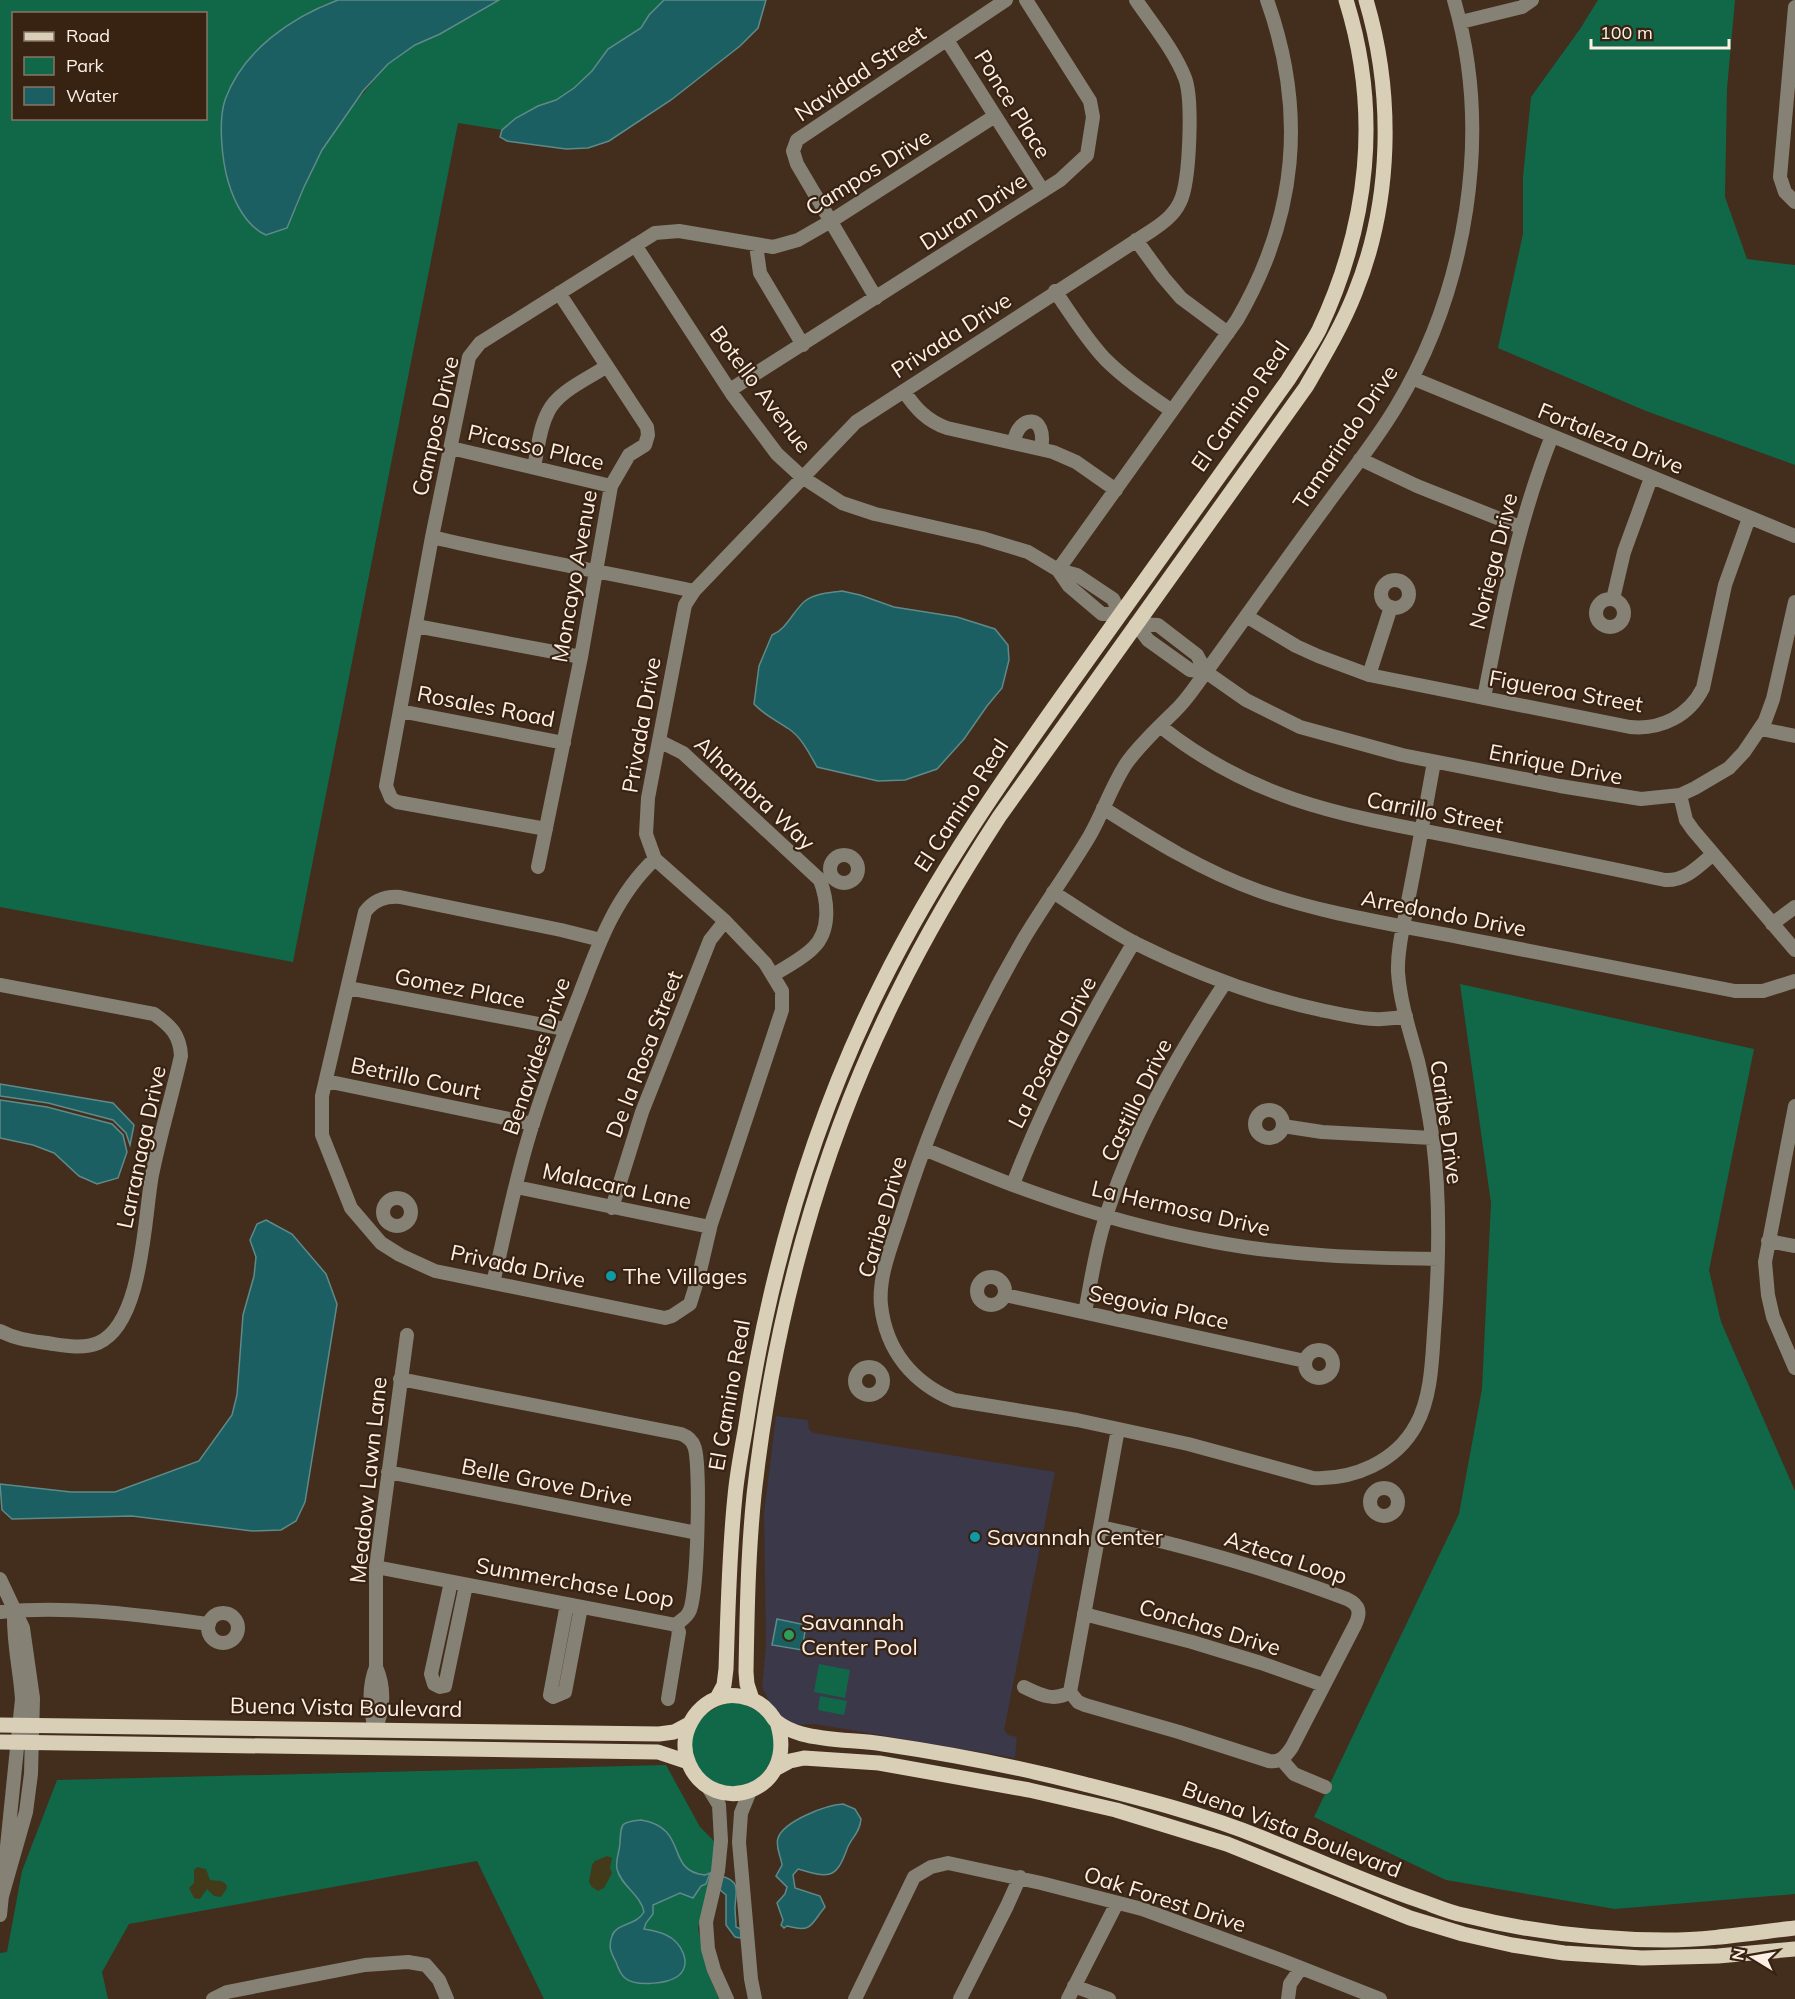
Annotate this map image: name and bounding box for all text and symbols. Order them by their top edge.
legend [12,12,207,120]
scale bar [1591,12,1729,50]
street label: Navidad Street [789,19,931,127]
text: 100 m [1600,21,1653,44]
text: Road [66,24,110,47]
street label: Ponce Place [969,44,1057,164]
text: Park [66,54,105,77]
text: Water [66,84,119,107]
street label: Campos Drive [800,122,936,222]
street label: Duran Drive [914,166,1032,256]
street label: Privada Drive [886,286,1016,384]
street label: Botello Avenue [704,320,818,458]
street label: El Camino Real [1185,335,1295,477]
street label: Campos Drive [405,353,465,499]
street label: Tamarindo Drive [1286,359,1404,515]
street label: Fortaleza Drive [1534,396,1688,480]
street label: Picasso Place [465,418,607,476]
street label: Moncayo Avenue [545,488,603,664]
street label: Noriega Drive [1463,490,1523,632]
street label: Privada Drive [615,655,667,795]
street label: Figueroa Street [1487,664,1645,718]
street label: Rosales Road [415,679,557,733]
street label: Alhambra Way [689,730,821,856]
street label: El Camino Real [908,733,1014,877]
street label: Enrique Drive [1487,737,1625,791]
street label: Carrillo Street [1364,785,1506,839]
street label: Arredondo Drive [1359,883,1529,943]
street label: Gomez Place [392,962,528,1014]
street label: De la Rosa Street [599,966,689,1141]
street label: La Posada Drive [1002,971,1102,1133]
street label: Benavides Drive [496,974,576,1138]
street label: Castillo Drive [1094,1034,1178,1166]
street label: Betrillo Court [348,1051,484,1106]
street label: Caribe Drive [1424,1058,1470,1186]
street label: Larranaga Drive [110,1063,172,1231]
street label: Caribe Drive [851,1153,913,1281]
street label: Malacara Lane [540,1157,694,1215]
street label: La Hermosa Drive [1089,1174,1273,1242]
street label: Privada Drive [448,1238,588,1294]
place label: The Villages [623,1262,747,1290]
marker: The Villages [604,1269,618,1283]
street label: Segovia Place [1086,1278,1232,1336]
street label: El Camino Real [702,1317,756,1473]
street label: Meadow Lawn Lane [343,1375,393,1585]
street label: Belle Grove Drive [459,1452,635,1512]
place label: Savannah Center [987,1523,1163,1551]
street label: Azteca Loop [1221,1524,1351,1590]
marker: Savannah Center [968,1530,982,1544]
street label: Summerchase Loop [474,1551,676,1613]
street label: Conchas Drive [1136,1592,1284,1662]
place label: Savannah Center Pool [801,1608,918,1661]
marker: Savannah Center Pool [782,1628,796,1642]
street label: Buena Vista Boulevard [230,1691,462,1723]
street label: Buena Vista Boulevard [1178,1774,1406,1884]
street label: Oak Forest Drive [1080,1860,1250,1938]
north arrow [1723,1927,1783,1987]
text: N [1727,1946,1749,1962]

